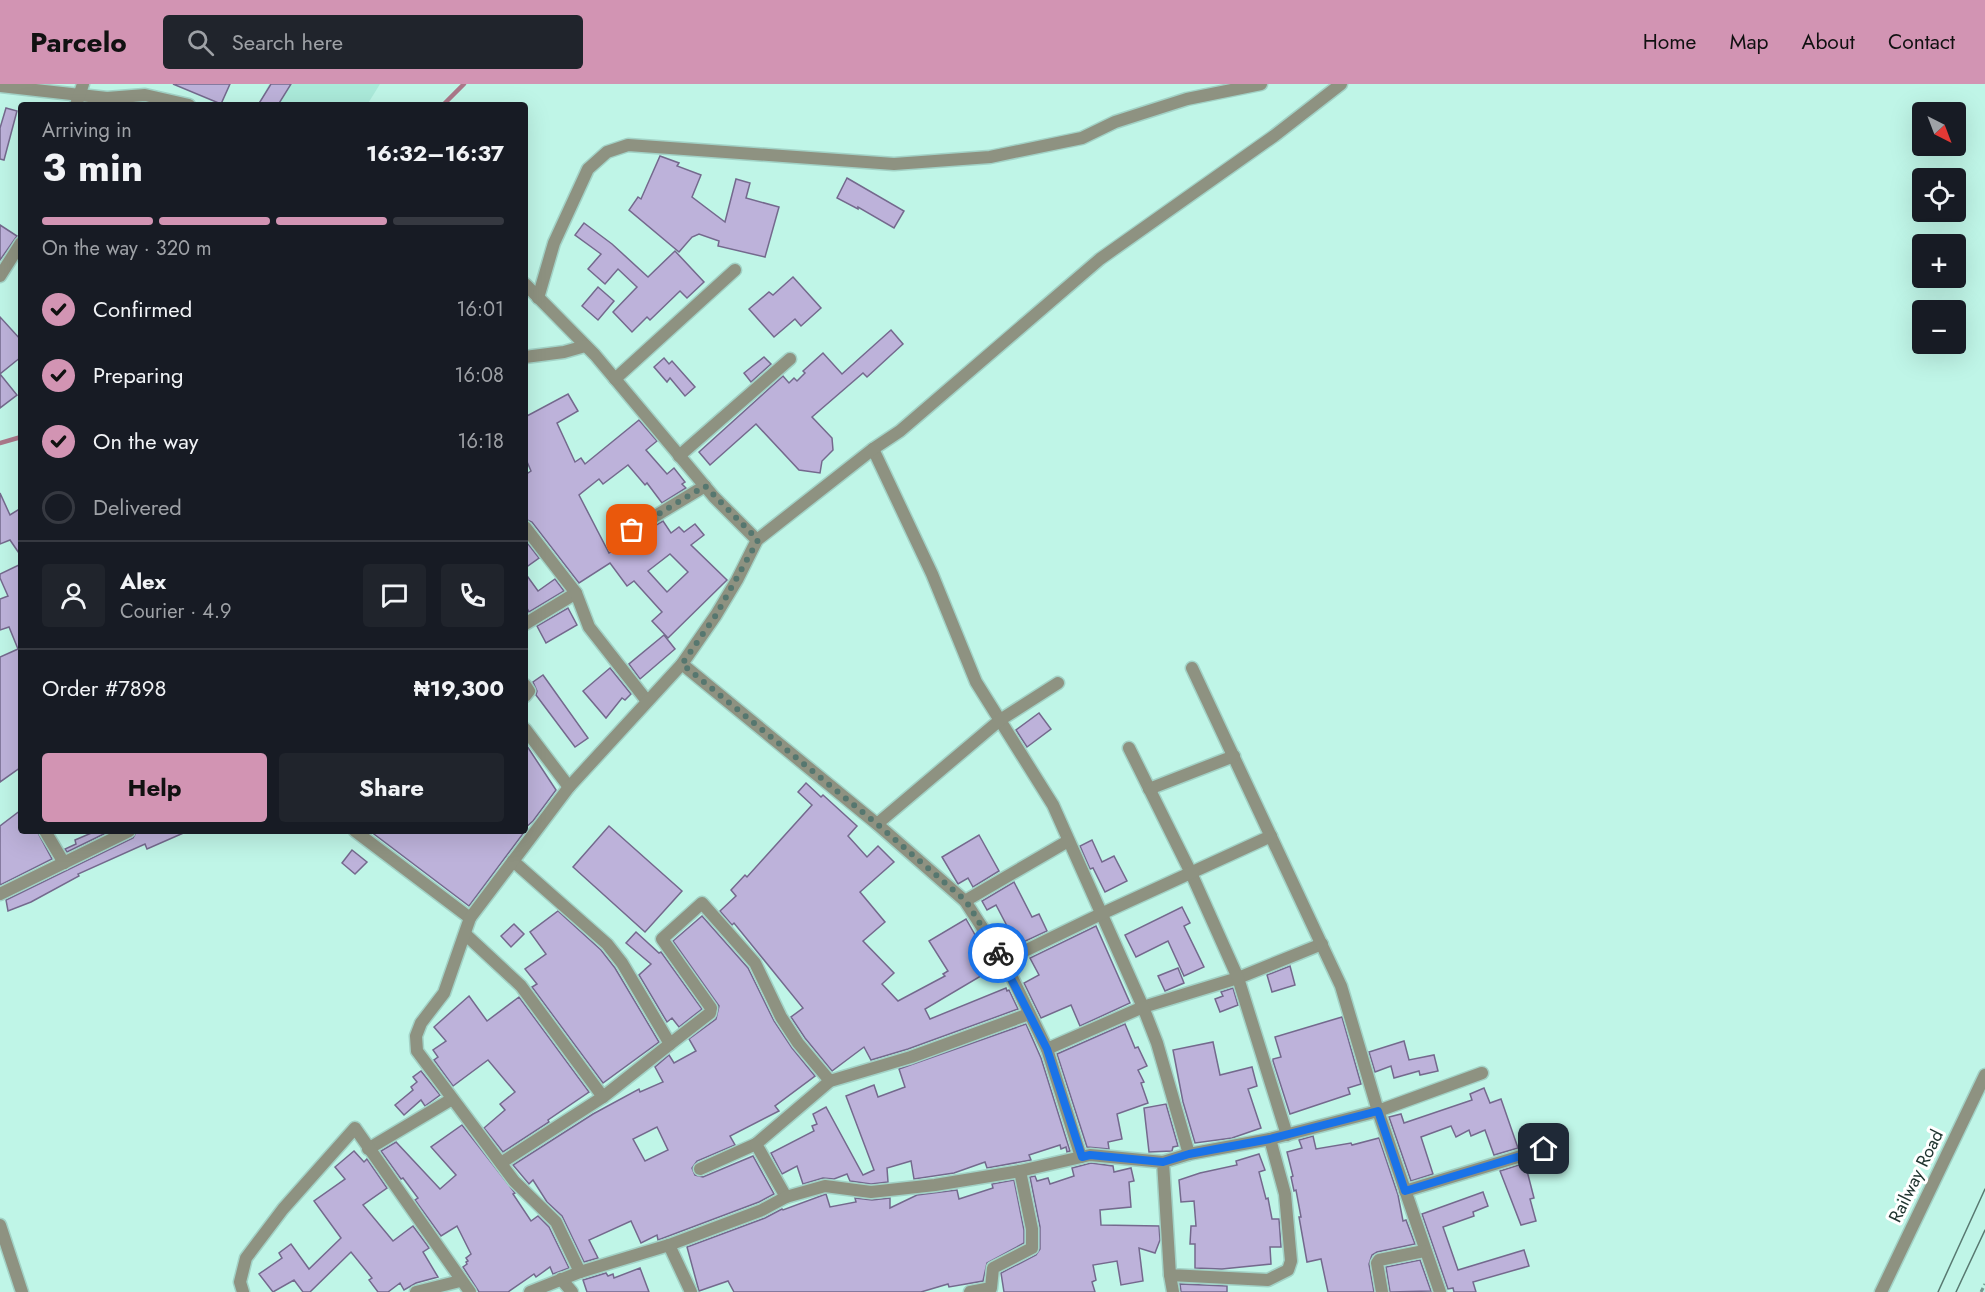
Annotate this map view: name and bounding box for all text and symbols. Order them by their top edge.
search box [163,15,583,69]
text: Parcelo [30,22,127,63]
icon: search [184,26,217,59]
text: Search here [232,26,343,58]
text: Home [1643,27,1696,57]
text: Map [1729,27,1769,57]
text: About [1802,27,1855,57]
text: Contact [1888,27,1955,57]
north arrow [1912,102,1966,156]
map controls [1912,102,1966,354]
text: Arriving in [42,116,132,145]
text: 16:32–16:37 [366,137,504,169]
text: 3 min [42,139,143,196]
button: locate [1912,168,1966,222]
text: On the way · 320 m [42,234,212,263]
button: + [1912,234,1966,288]
icon: check [42,293,75,326]
text: Confirmed [93,293,192,325]
text: 16:01 [456,295,504,324]
button: − [1912,300,1966,354]
icon: check [42,359,75,392]
text: Preparing [93,359,184,391]
text: 16:08 [455,361,504,390]
icon: check [42,425,75,458]
text: On the way [93,425,198,457]
text: 16:18 [458,427,504,456]
text: Delivered [93,491,182,523]
pin [606,504,657,555]
icon: bag [615,513,648,546]
button: person [42,564,105,627]
button: chat [363,564,426,627]
button: phone [441,564,504,627]
text: Alex [120,565,166,597]
text: Courier · 4.9 [120,597,232,626]
text: Order #7898 [42,672,167,704]
text: ₦19,300 [414,672,504,704]
button: Help [42,753,267,822]
button: Share [279,753,504,822]
courier [968,923,1028,983]
icon: bike [982,937,1015,970]
pin [1518,1123,1569,1174]
street label: Railway Road [1882,1125,1950,1227]
icon: home [1527,1132,1560,1165]

